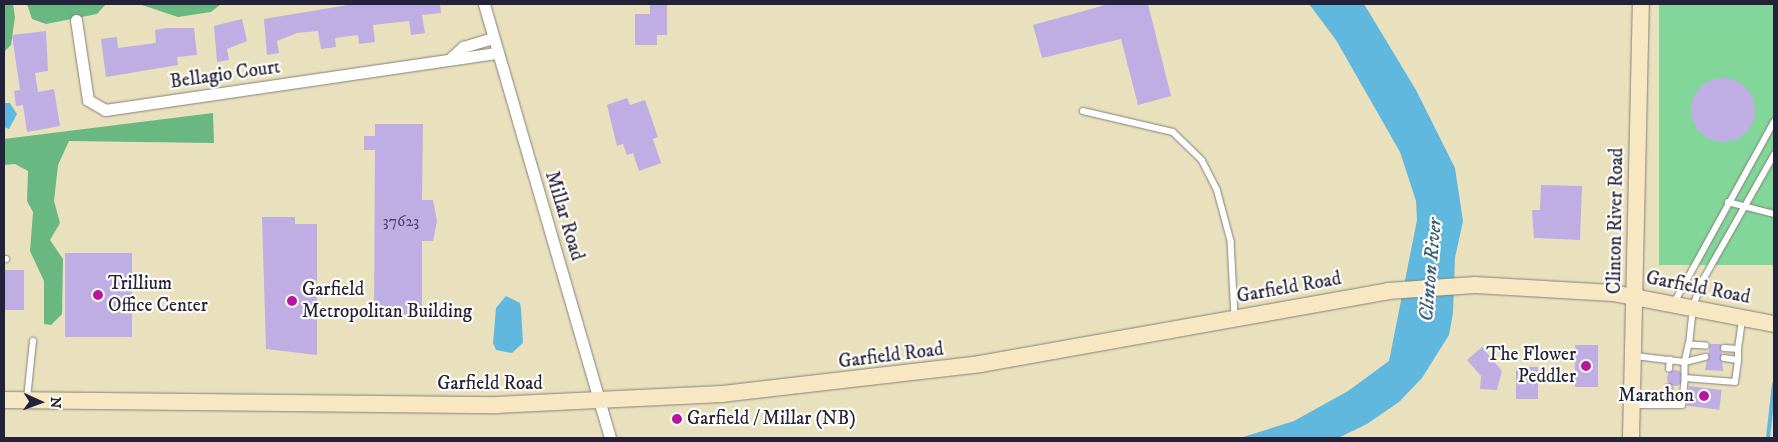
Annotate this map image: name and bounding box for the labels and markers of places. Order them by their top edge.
place label: Trillium Office Center [108,273,208,317]
place label: Garfield Metropolitan Building [302,279,472,323]
marker: Trillium Office Center [92,289,104,301]
marker: Garfield Metropolitan Building [286,295,298,307]
place label: The Flower Peddler [1486,344,1576,388]
marker: The Flower Peddler [1580,360,1592,372]
place label: Marathon [1618,385,1694,407]
marker: Marathon [1698,390,1710,402]
place label: Garfield / Millar (NB) [687,408,856,430]
marker: Garfield / Millar (NB) [671,413,683,425]

